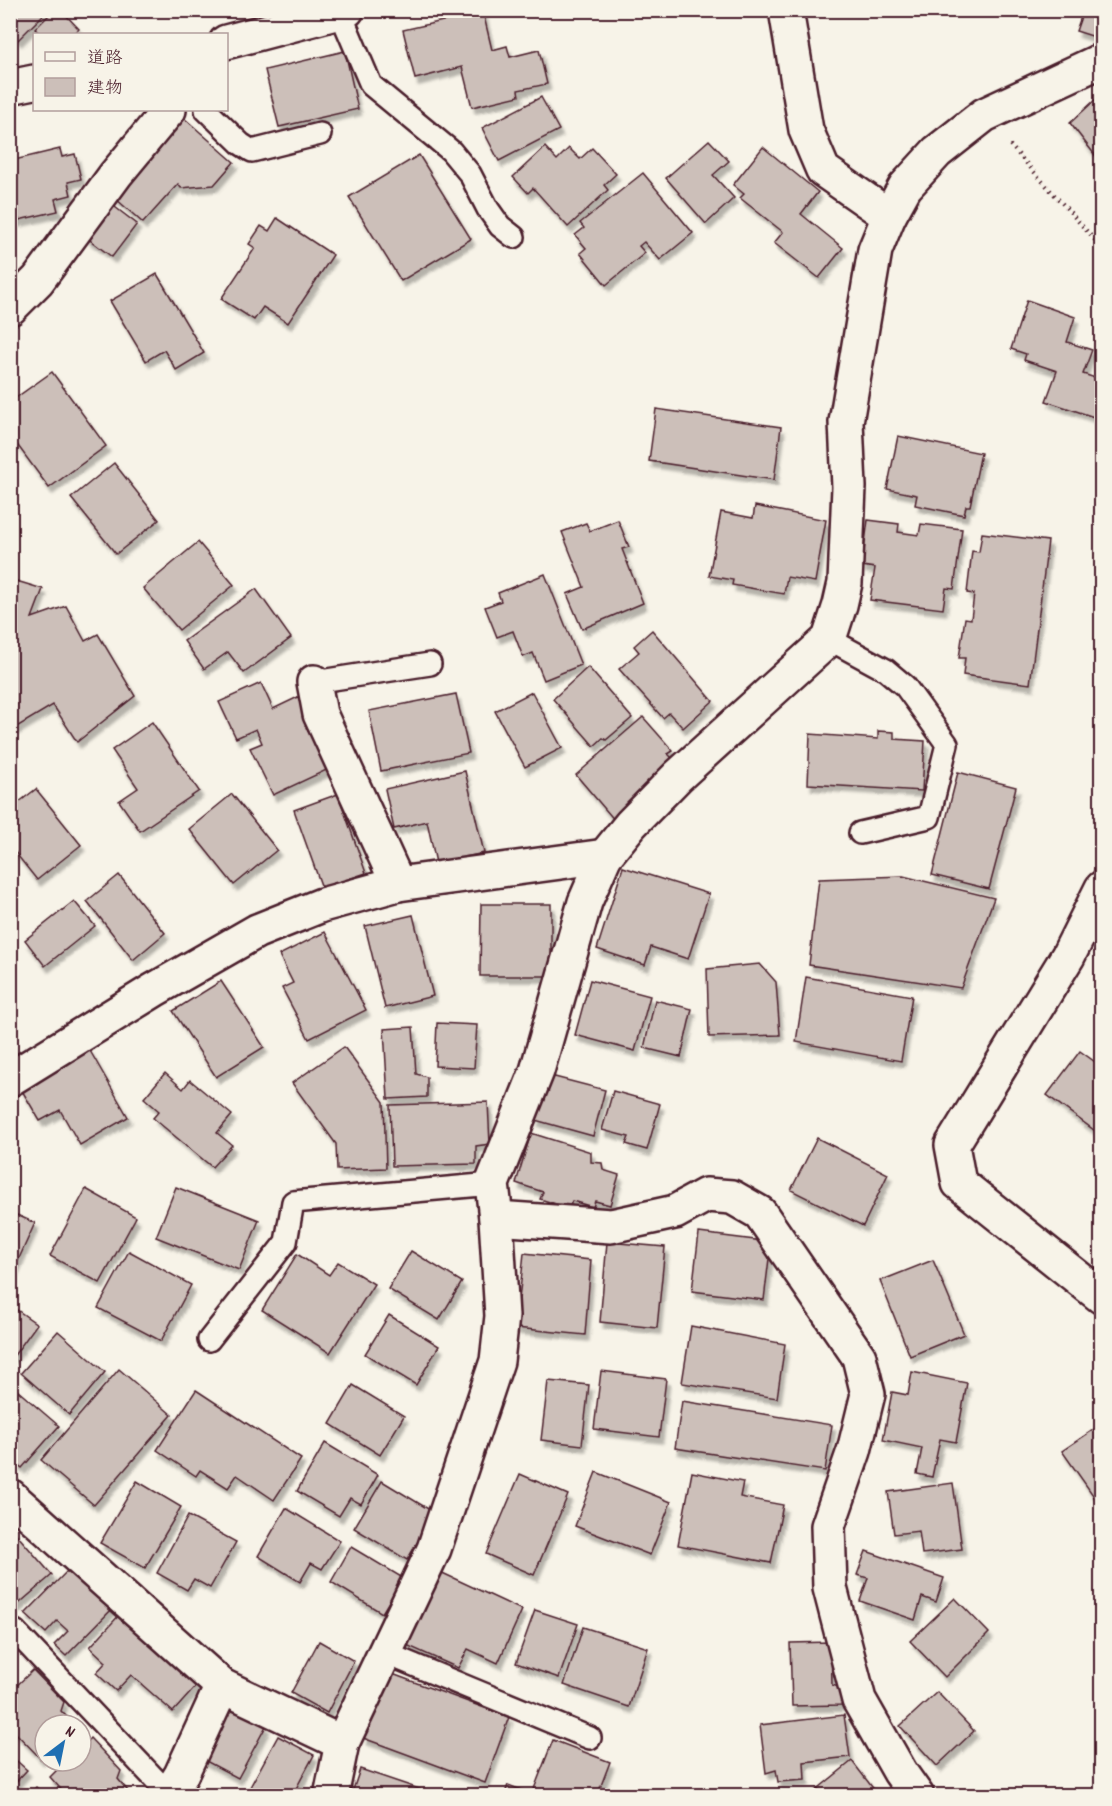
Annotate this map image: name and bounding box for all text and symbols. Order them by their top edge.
legend [33,33,228,111]
text: 道路 [87,47,123,72]
text: 建物 [87,77,123,102]
north arrow [33,1713,93,1773]
text: N [60,1721,79,1744]

